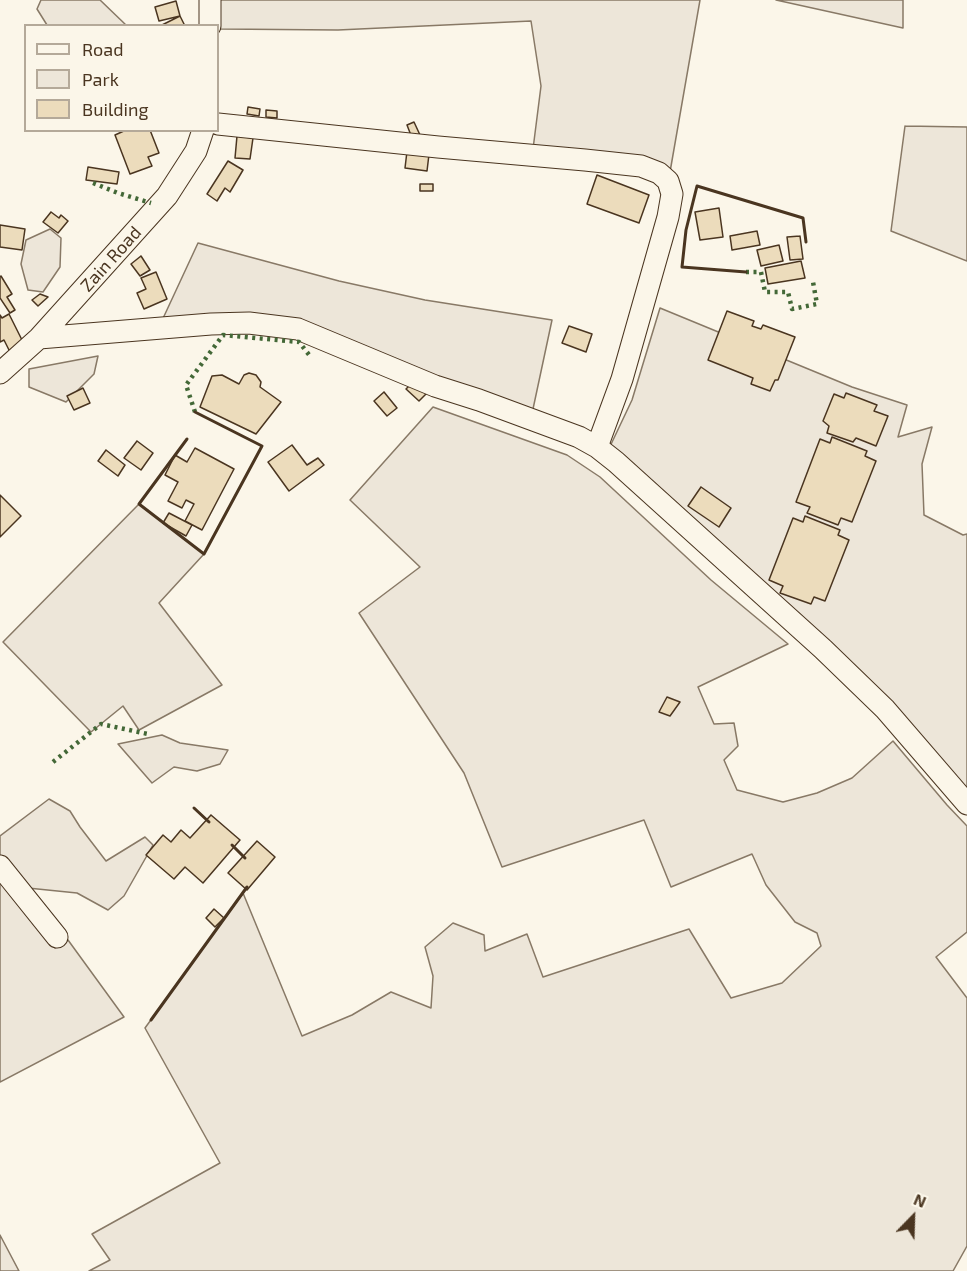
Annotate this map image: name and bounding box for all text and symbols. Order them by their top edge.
legend [24,24,219,132]
text: Road [82,38,123,60]
text: Park [82,68,119,90]
text: Building [82,98,149,120]
street label: Zain Road [76,222,146,296]
north arrow [883,1187,943,1247]
text: N [911,1189,929,1211]

